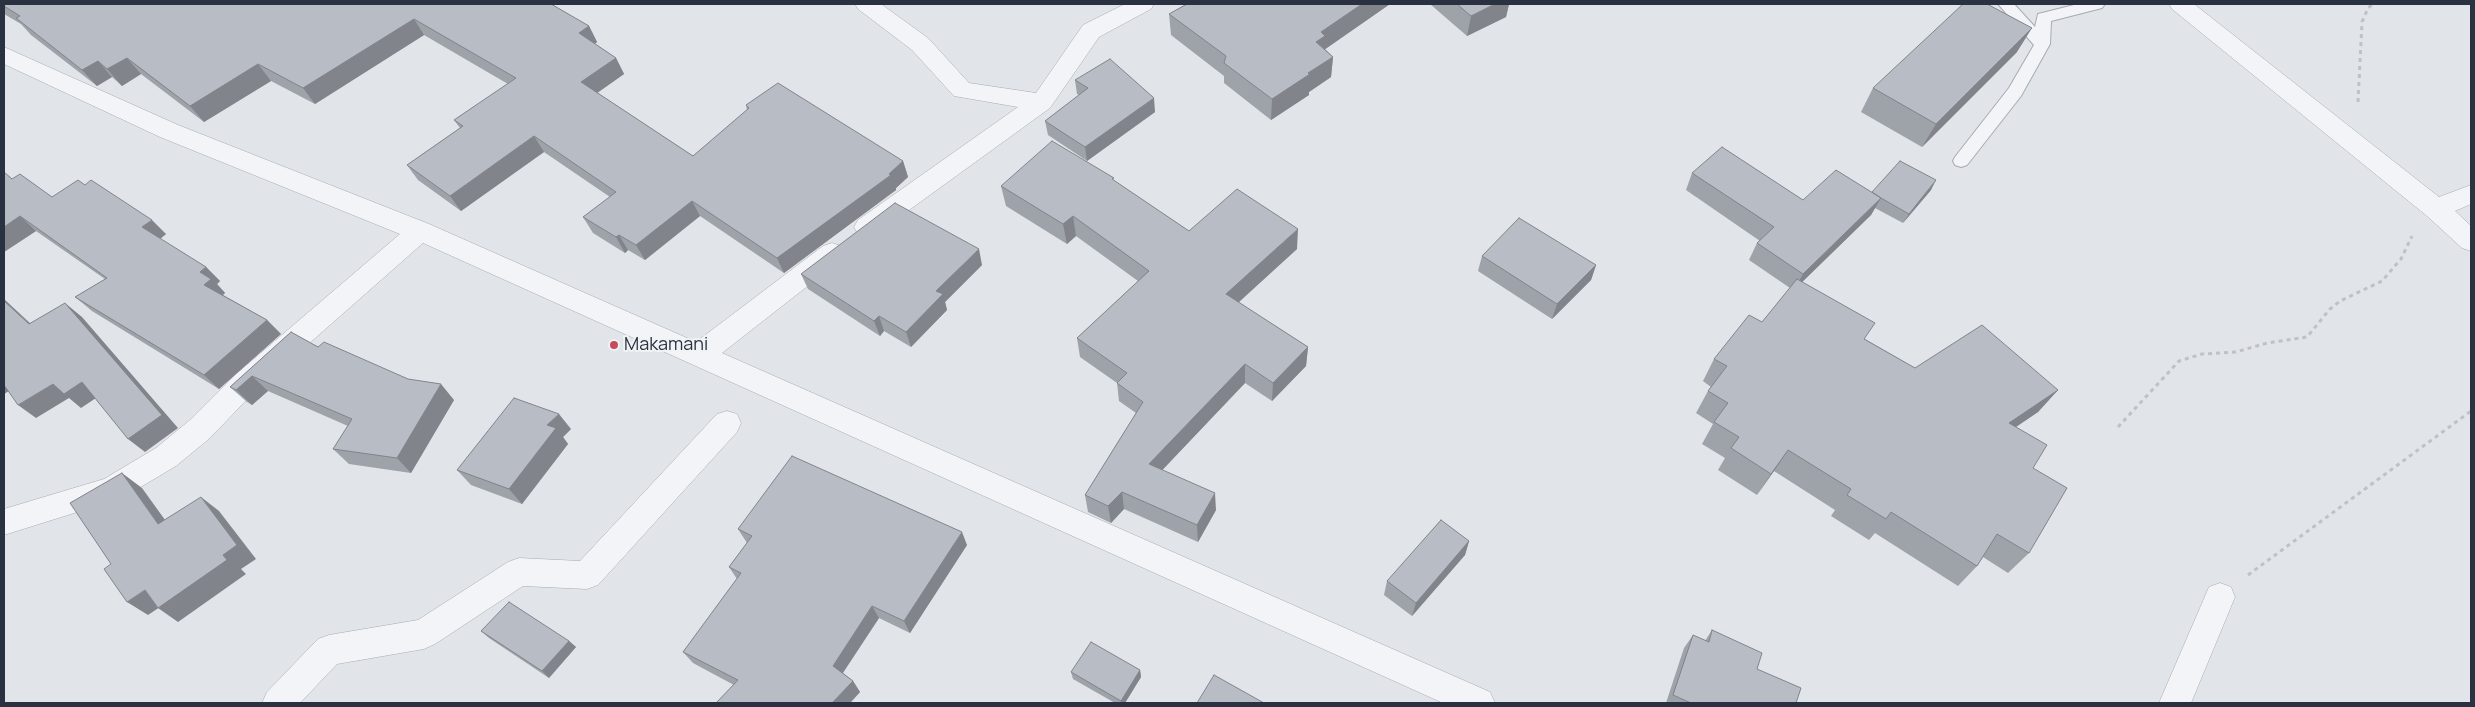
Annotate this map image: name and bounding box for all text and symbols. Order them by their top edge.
place label: Makamani [624,334,708,356]
marker: Makamani [608,339,620,351]

